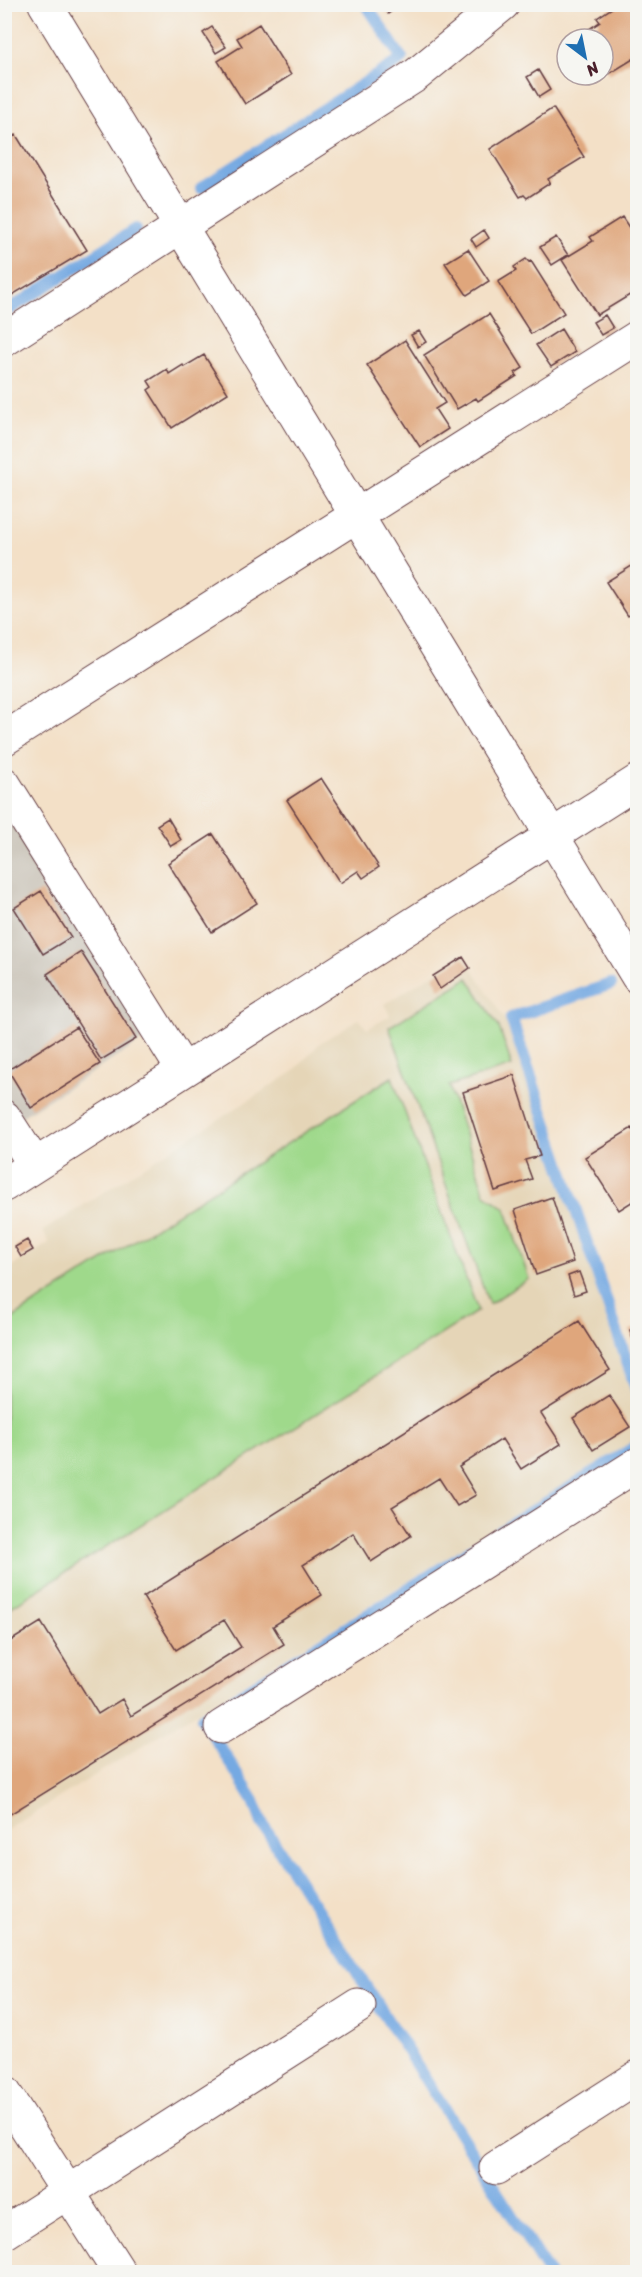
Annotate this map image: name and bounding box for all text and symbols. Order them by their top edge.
north arrow [555,27,615,87]
text: N [580,54,606,85]

